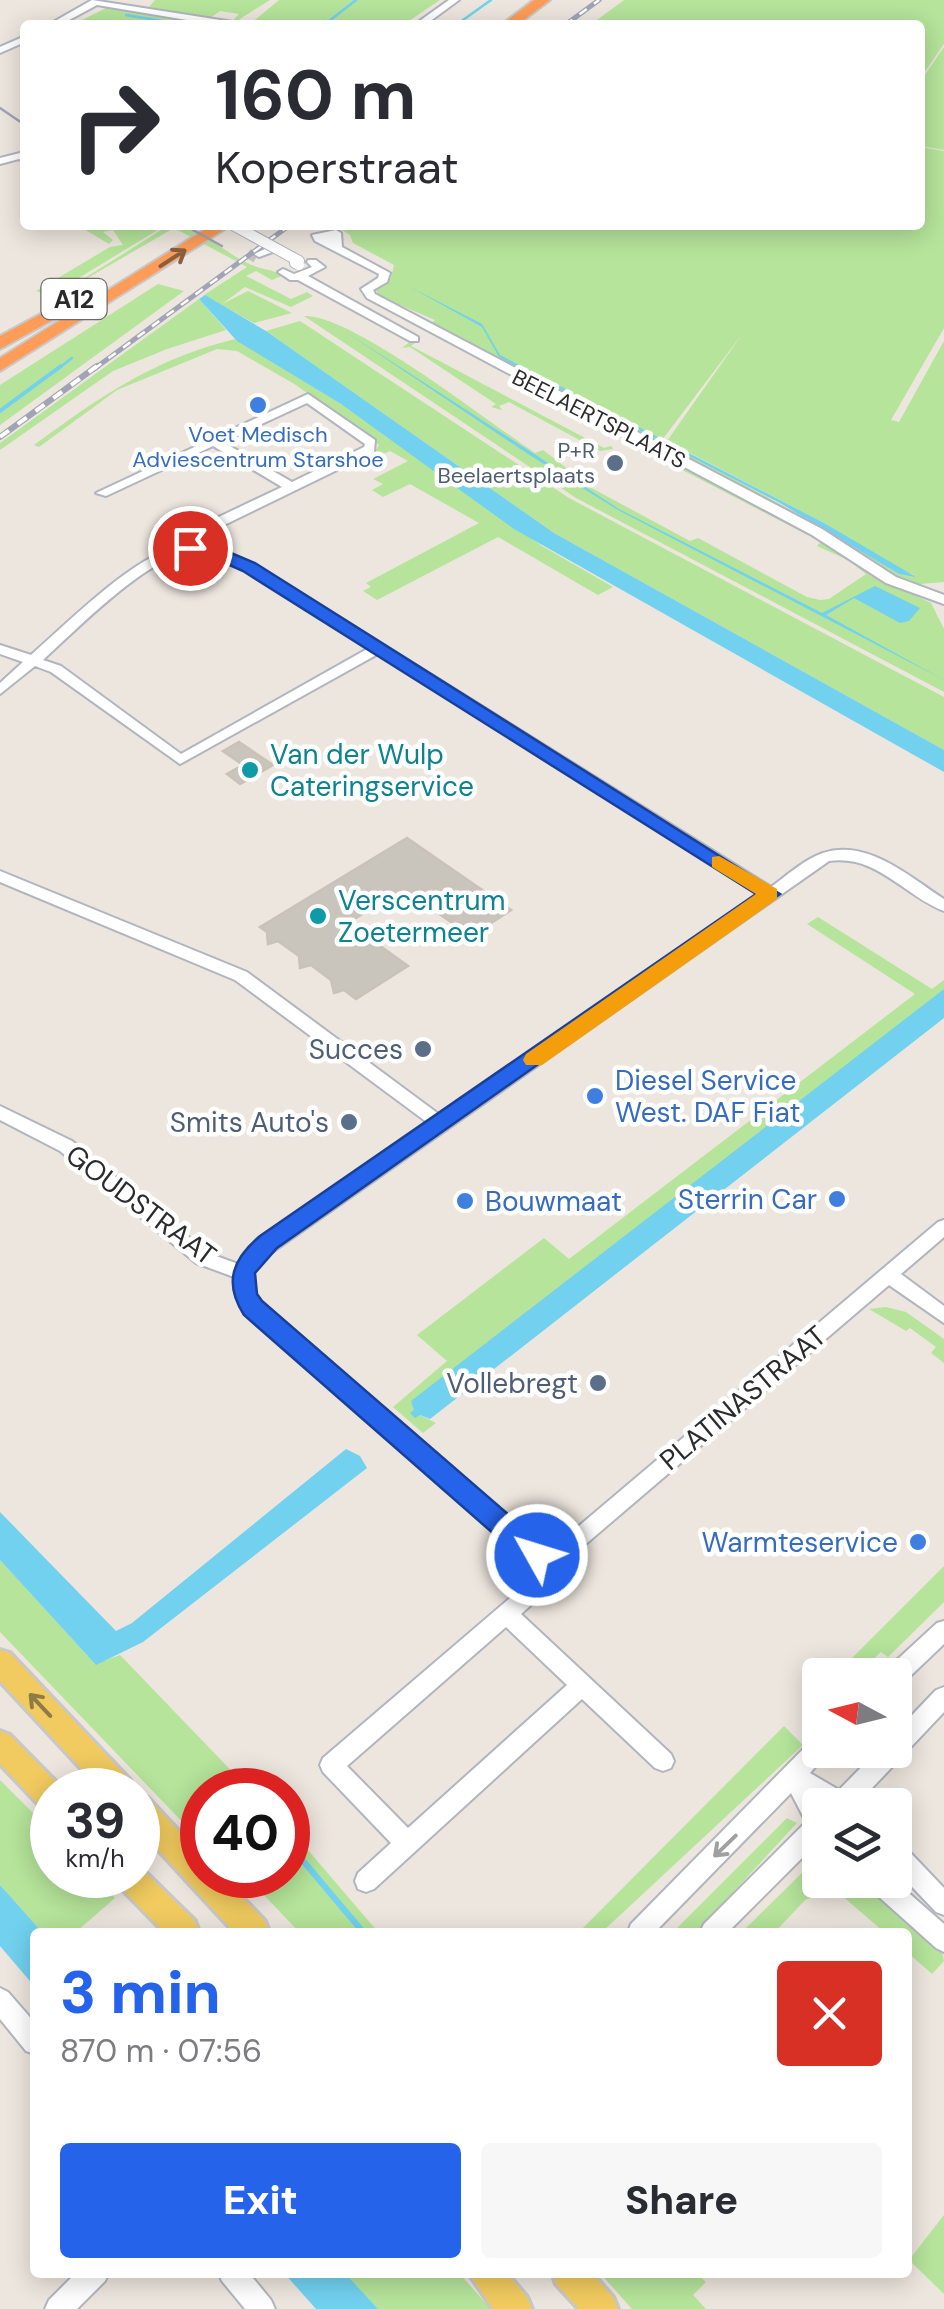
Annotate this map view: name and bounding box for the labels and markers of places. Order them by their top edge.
marker: Voet Medisch Adviescentrum Starshoe [247,394,269,416]
place label: Voet Medisch Adviescentrum Starshoe [132,420,384,474]
place label: P+R Beelaertsplaats [438,436,595,490]
marker: P+R Beelaertsplaats [604,452,626,474]
pin [148,506,233,591]
place label: Van der Wulp Cateringservice [270,736,474,805]
marker: Van der Wulp Cateringservice [239,759,261,781]
place label: Verscentrum Zoetermeer [338,882,506,951]
marker: Verscentrum Zoetermeer [307,905,329,927]
place label: Succes [309,1031,403,1068]
marker: Succes [412,1038,434,1060]
place label: Diesel Service West. DAF Fiat [615,1062,800,1131]
marker: Diesel Service West. DAF Fiat [584,1085,606,1107]
place label: Smits Auto's [170,1104,329,1141]
marker: Smits Auto's [338,1111,360,1133]
place label: Sterrin Car [678,1181,817,1218]
place label: Bouwmaat [485,1183,622,1220]
marker: Sterrin Car [826,1188,848,1210]
marker: Bouwmaat [454,1190,476,1212]
place label: Vollebregt [446,1365,578,1402]
marker: Vollebregt [587,1372,609,1394]
place label: Warmteservice [702,1524,898,1561]
marker: Warmteservice [907,1531,929,1553]

